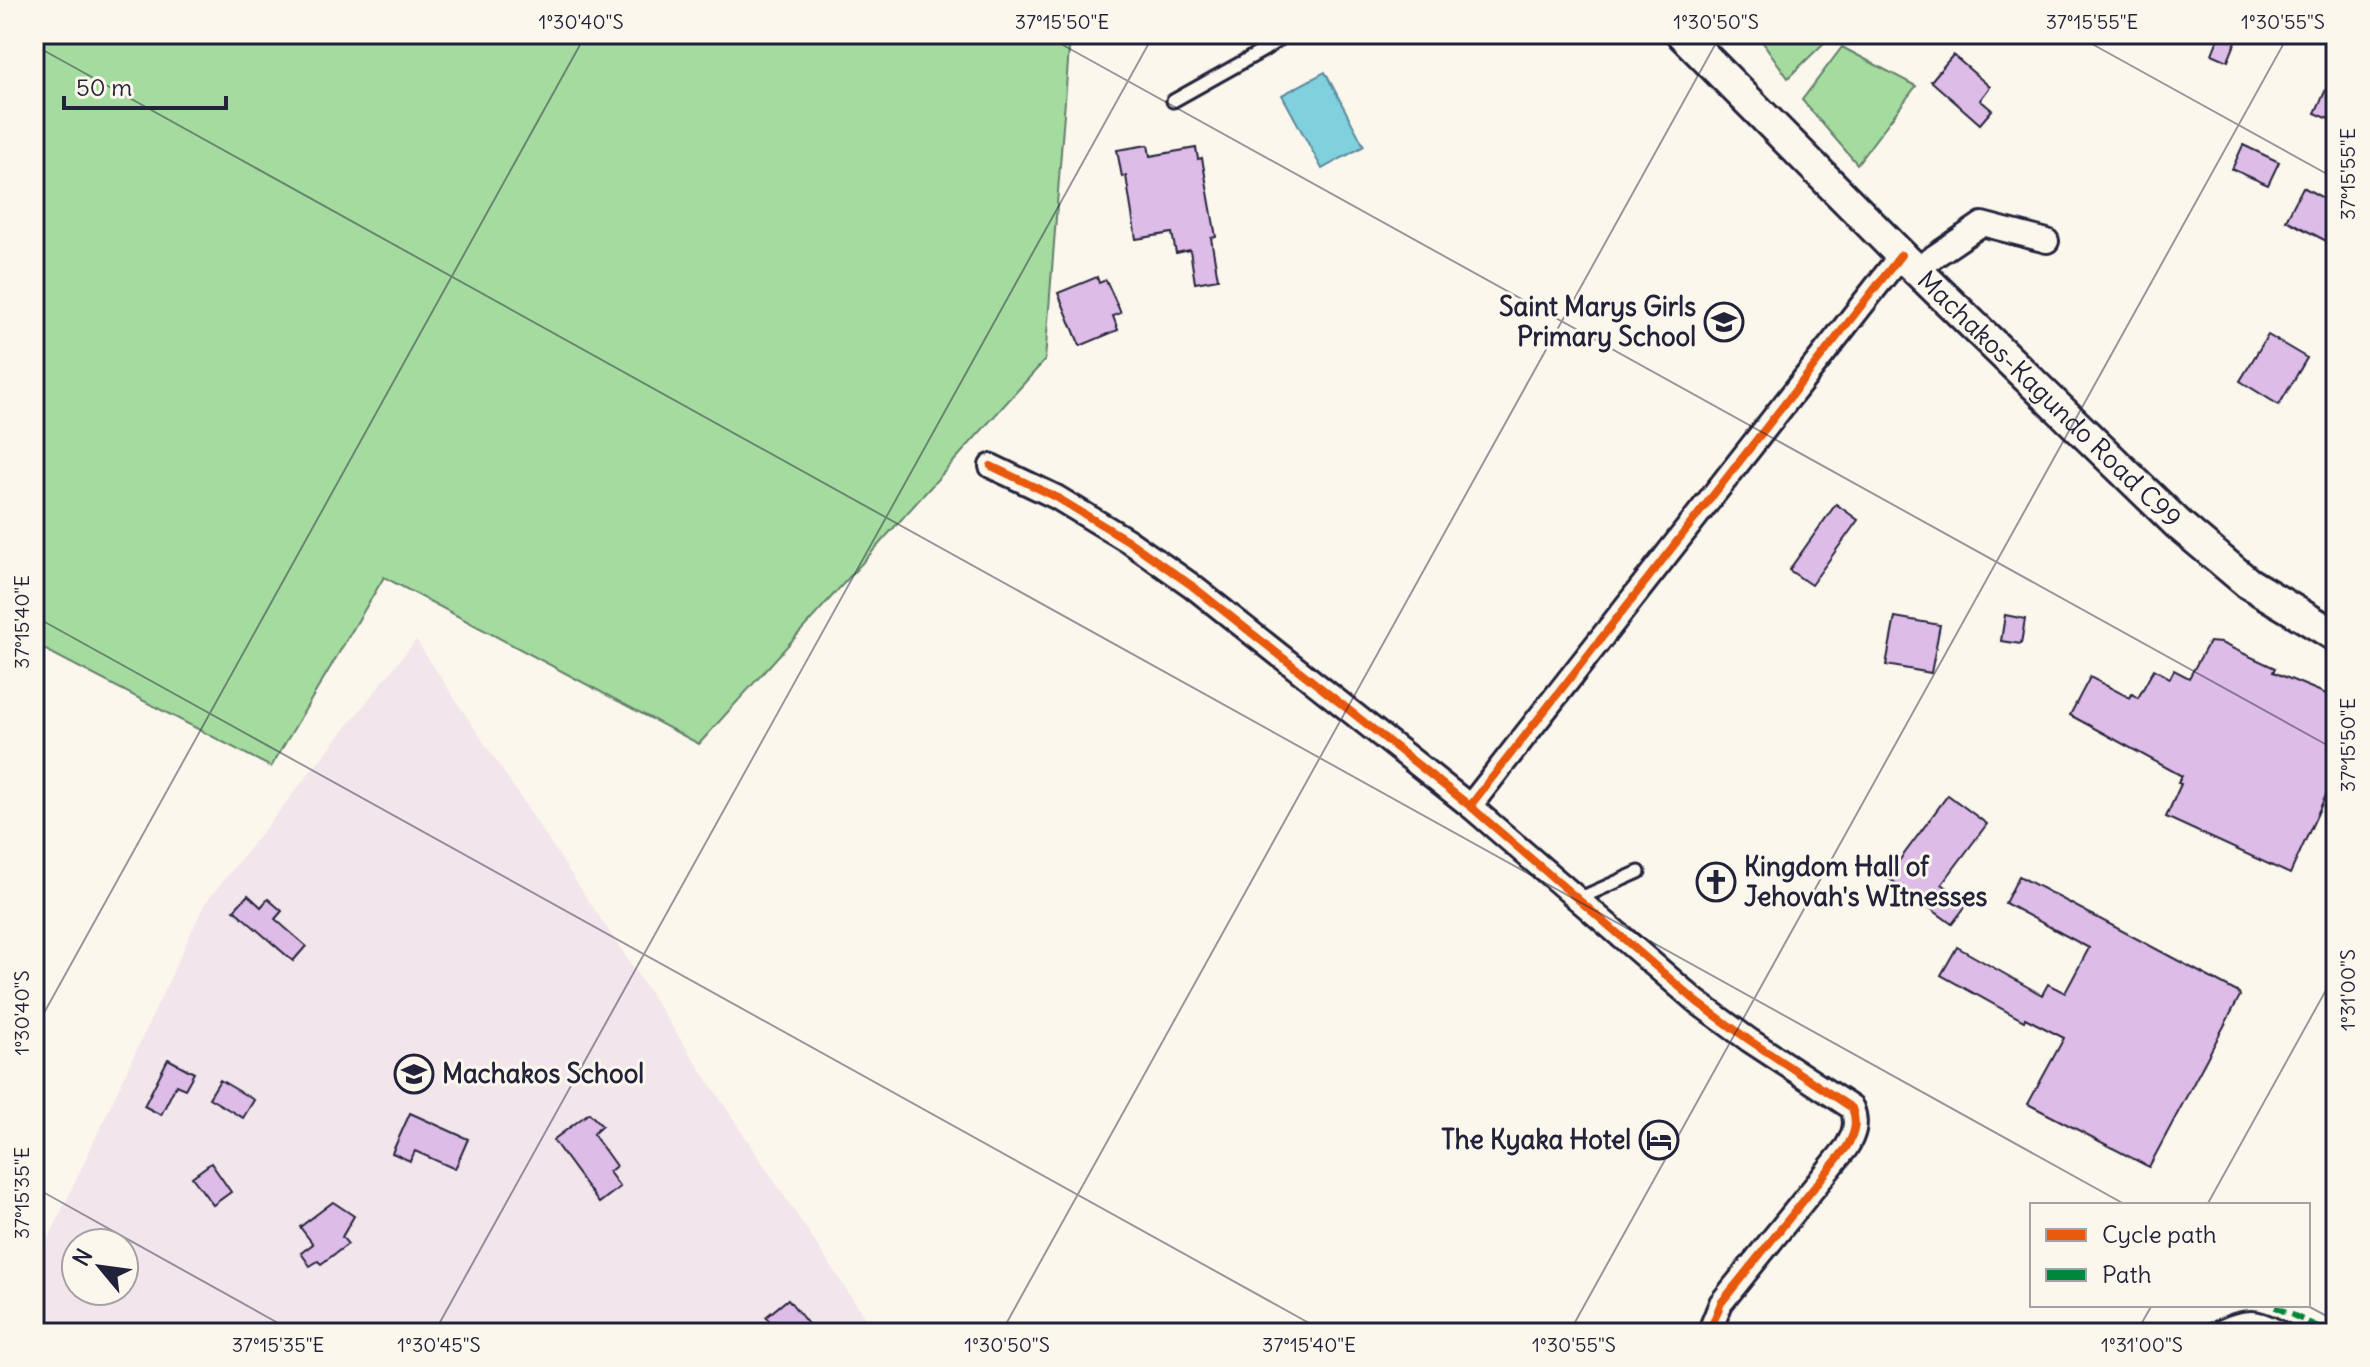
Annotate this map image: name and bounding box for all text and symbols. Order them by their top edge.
text: 1°30'40"S [538,9,624,34]
text: 37°15'50"E [1015,9,1109,34]
text: 1°30'50"S [1673,9,1759,34]
text: 37°15'55"E [2046,9,2138,34]
text: 1°30'55"S [2241,9,2325,34]
scale bar [64,60,226,110]
text: 50 m [76,72,132,102]
text: 37°15'55"E [2335,128,2360,220]
street label: Machakos-Kagundo Road C99 [1911,263,2189,534]
place label: Saint Marys Girls Primary School [1499,290,1696,353]
school or university icon: Saint Marys Girls Primary School [1703,301,1745,343]
text: 37°15'40"E [9,575,34,669]
text: 37°15'50"E [2335,698,2360,792]
place label: Kingdom Hall of Jehovah's WItnesses [1744,850,1988,913]
church icon: Kingdom Hall of Jehovah's WItnesses [1695,861,1737,903]
text: 1°31'00"S [2335,949,2360,1031]
text: 1°30'40"S [9,970,34,1056]
school or university icon: Machakos School [393,1053,435,1095]
place label: Machakos School [442,1057,644,1090]
hotel icon: The Kyaka Hotel [1638,1119,1680,1161]
place label: The Kyaka Hotel [1441,1123,1631,1156]
text: 37°15'35"E [9,1147,34,1239]
legend [2030,1203,2310,1307]
text: Cycle path [2102,1219,2217,1249]
north arrow [60,1227,140,1307]
text: N [67,1244,98,1271]
text: Path [2102,1259,2152,1289]
text: 37°15'35"E [232,1332,324,1357]
text: 1°30'45"S [397,1332,481,1357]
text: 1°30'50"S [964,1332,1050,1357]
text: 37°15'40"E [1262,1332,1356,1357]
text: 1°30'55"S [1532,1332,1616,1357]
text: 1°31'00"S [2101,1332,2183,1357]

